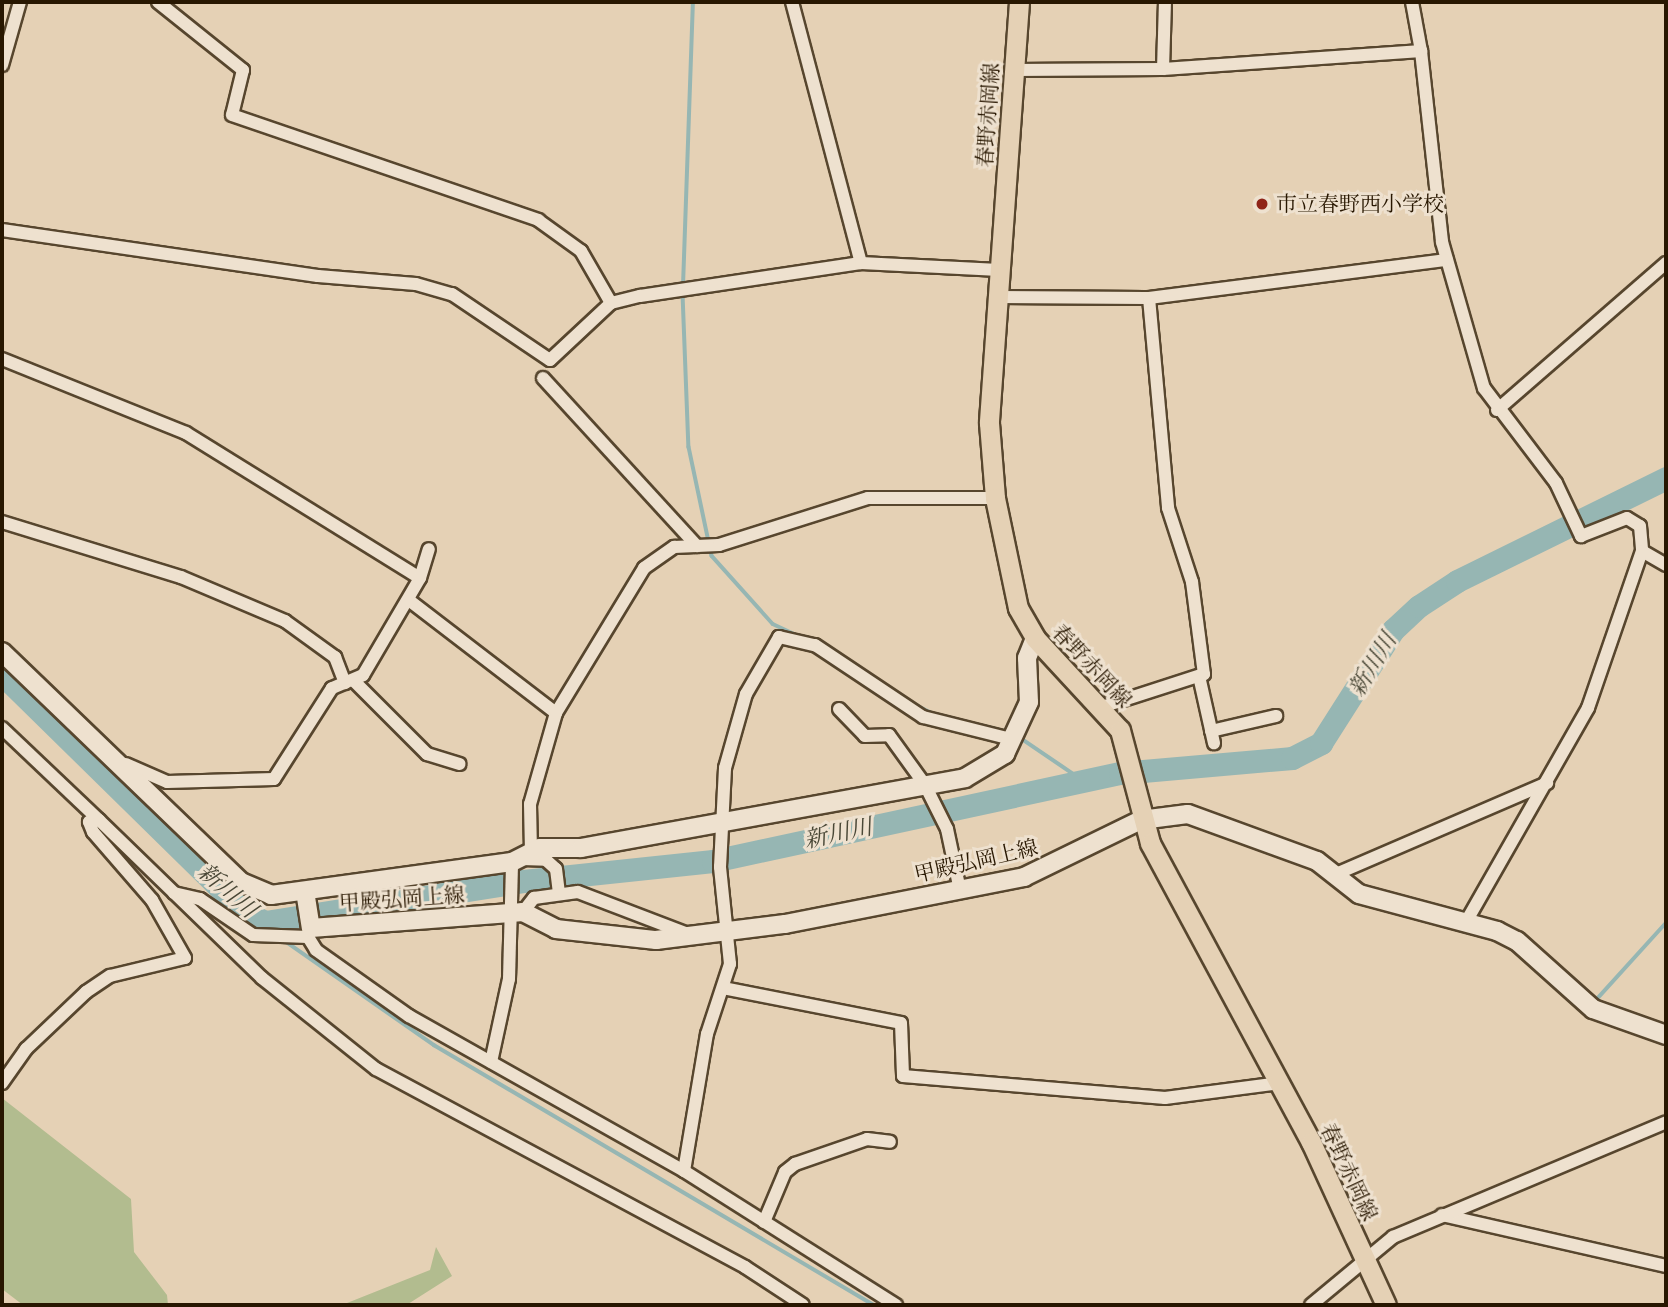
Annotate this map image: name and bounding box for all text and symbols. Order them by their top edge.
street label: 春野赤岡線 [972,62,1004,168]
place label: 市立春野西小学校 [1276,191,1444,217]
marker: 市立春野西小学校 [1254,196,1270,212]
street label: 春野赤岡線 [1047,619,1137,713]
water label: 新川川 [1343,628,1403,702]
water label: 新川川 [801,813,875,855]
street label: 甲殿弘岡上線 [912,835,1040,887]
water label: 新川川 [192,858,262,924]
street label: 甲殿弘岡上線 [338,882,466,916]
street label: 春野赤岡線 [1315,1119,1383,1225]

